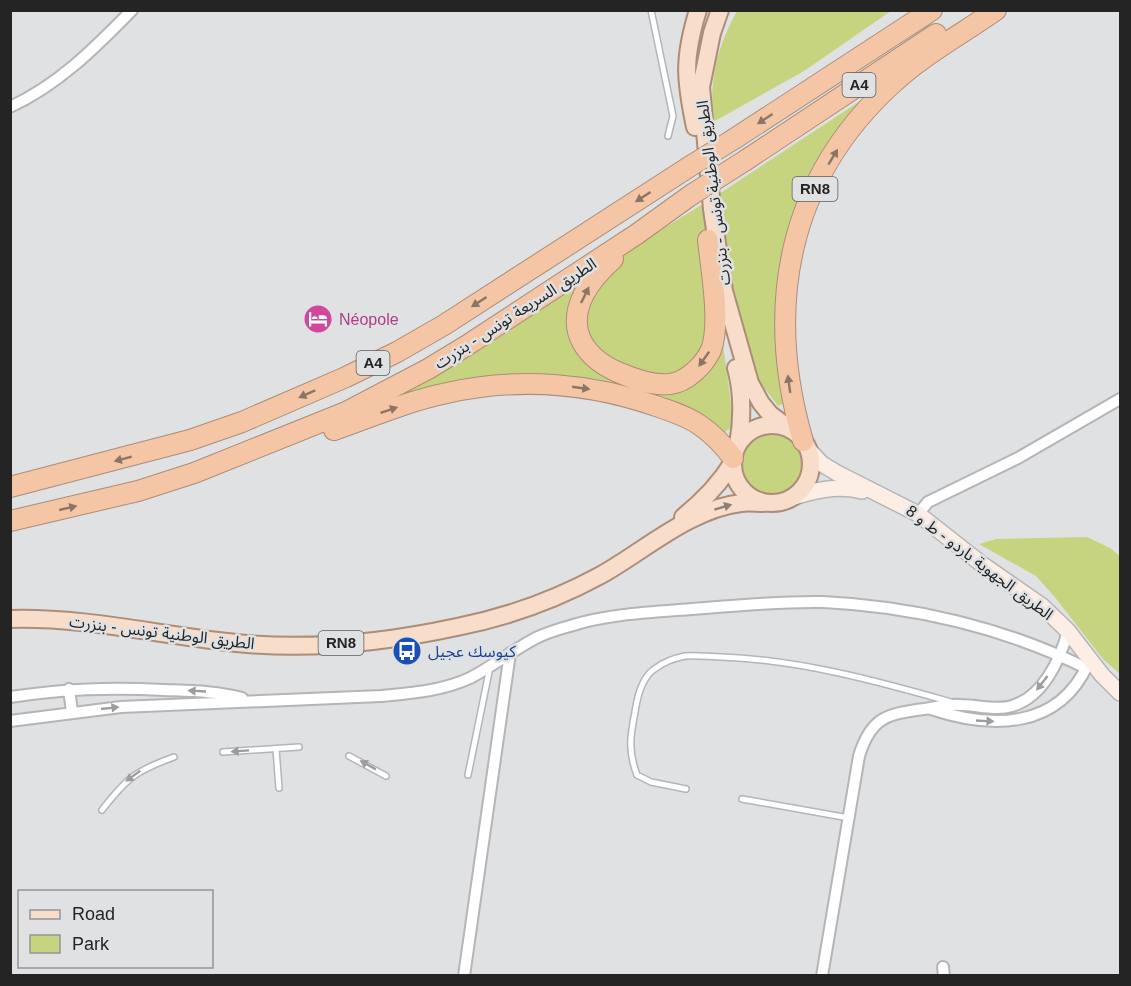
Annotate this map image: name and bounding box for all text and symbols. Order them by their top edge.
road number: A4 [842,73,876,97]
street label: الطريق الوطنية تونس - بنزرت [694,99,735,286]
one-way arrow [756,113,773,124]
one-way arrow [827,149,838,165]
road number: RN8 [792,177,838,201]
one-way arrow [635,191,651,202]
street label: الطريق السريعة تونس - بنزرت [431,255,600,374]
one-way arrow [579,286,589,304]
one-way arrow [471,297,487,308]
hotel icon: Néopole [302,303,334,335]
place label: Néopole [339,311,399,328]
road number: A4 [356,351,389,375]
one-way arrow [698,351,710,367]
one-way arrow [785,375,794,394]
one-way arrow [571,383,590,392]
one-way arrow [298,390,316,400]
one-way arrow [380,404,398,414]
one-way arrow [114,454,132,464]
one-way arrow [714,502,732,511]
street label: الطريق الجهوية باردو - ط و 8 [902,502,1056,625]
one-way arrow [58,503,77,512]
street label: الطريق الوطنية تونس - بنزرت [68,613,255,654]
road number: RN8 [318,631,364,655]
bus stop icon: كيوسك عجيل [391,635,423,667]
place label: كيوسك عجيل [428,643,516,661]
one-way arrow [1036,675,1049,691]
one-way arrow [187,687,206,696]
one-way arrow [101,703,120,713]
one-way arrow [975,716,994,725]
one-way arrow [231,746,250,756]
one-way arrow [359,760,376,770]
one-way arrow [125,770,140,782]
legend [18,890,213,968]
text: Road [72,904,115,924]
text: Park [72,934,110,954]

